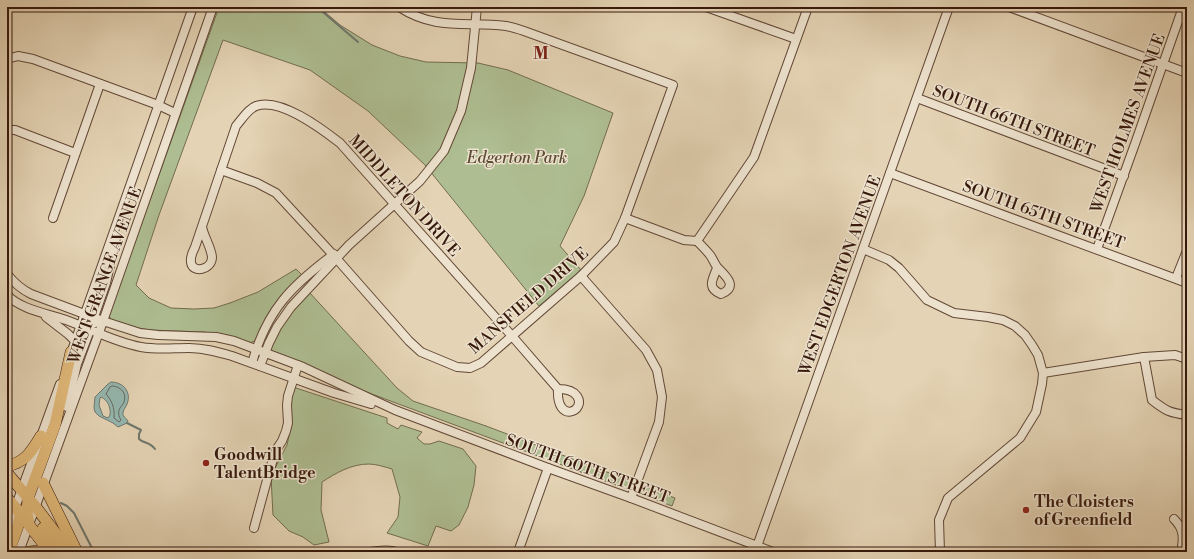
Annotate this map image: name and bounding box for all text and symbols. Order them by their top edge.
street label: WEST HOLMES AVENUE [1086,31,1170,217]
district label: M [533,43,549,65]
street label: SOUTH 66TH STREET [930,81,1098,161]
street label: MIDDLETON DRIVE [344,131,464,261]
park label: Edgerton Park [466,148,567,168]
street label: WEST EDGERTON AVENUE [794,172,886,379]
street label: SOUTH 65TH STREET [960,176,1128,254]
street label: WEST GRANGE AVENUE [63,184,146,368]
street label: MANSFIELD DRIVE [465,243,593,358]
street label: SOUTH 60TH STREET [503,430,672,508]
place label: Goodwill TalentBridge [214,445,316,483]
marker: Goodwill TalentBridge [201,458,211,468]
place label: The Cloisters of Greenfield [1034,492,1134,530]
marker: The Cloisters of Greenfield [1021,505,1031,515]

